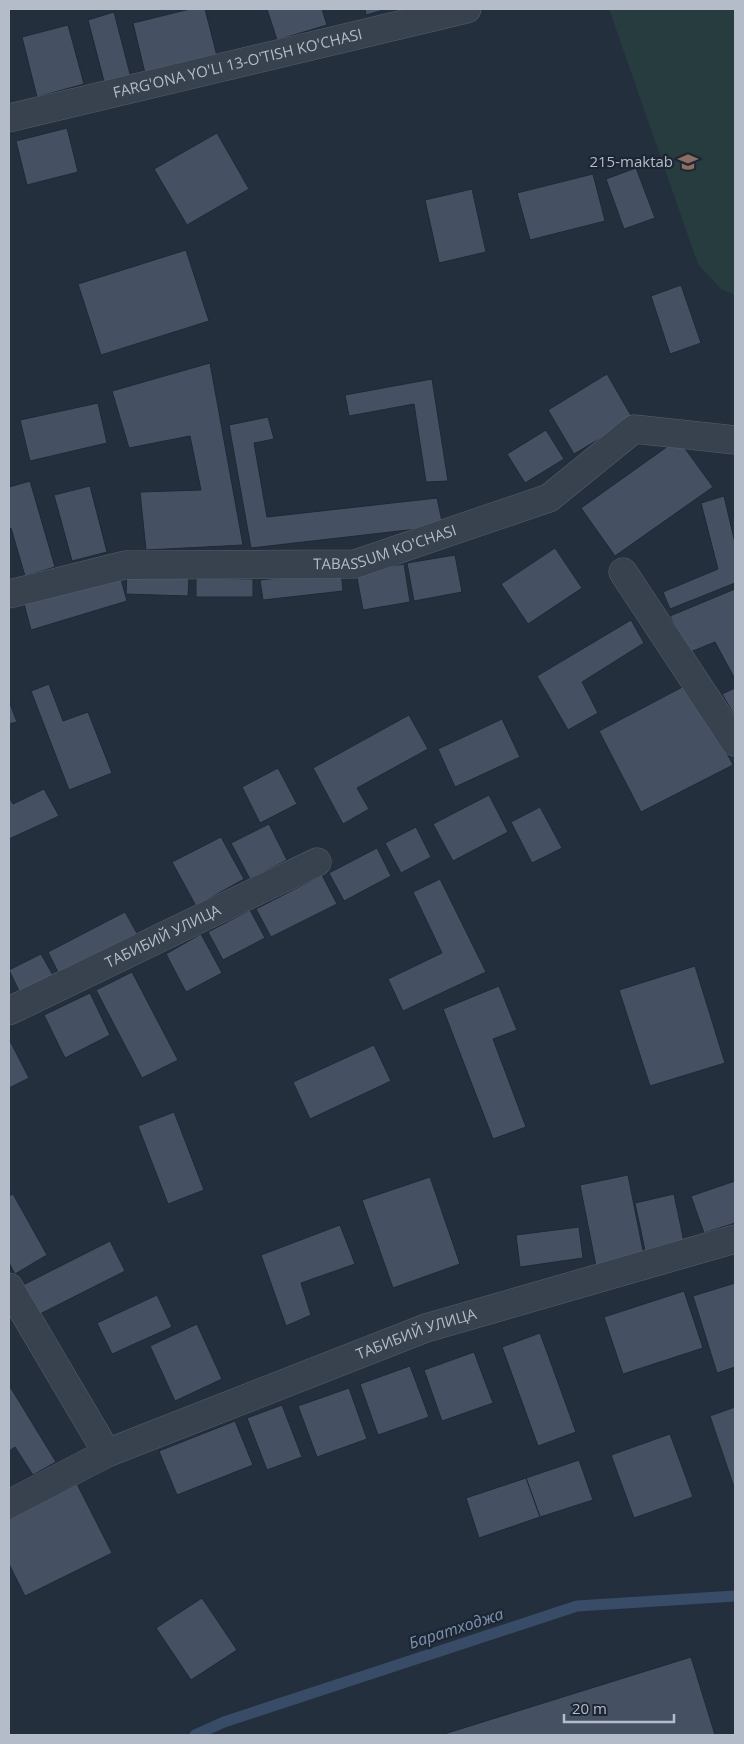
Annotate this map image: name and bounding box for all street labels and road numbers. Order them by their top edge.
street label: FARG'ONA YO'LI 13-O'TISH KO'CHASI [111,23,364,102]
street label: TABASSUM KO'CHASI [313,519,459,573]
street label: ТАБИБИЙ УЛИЦА [101,899,224,972]
street label: ТАБИБИЙ УЛИЦА [353,1303,479,1363]

